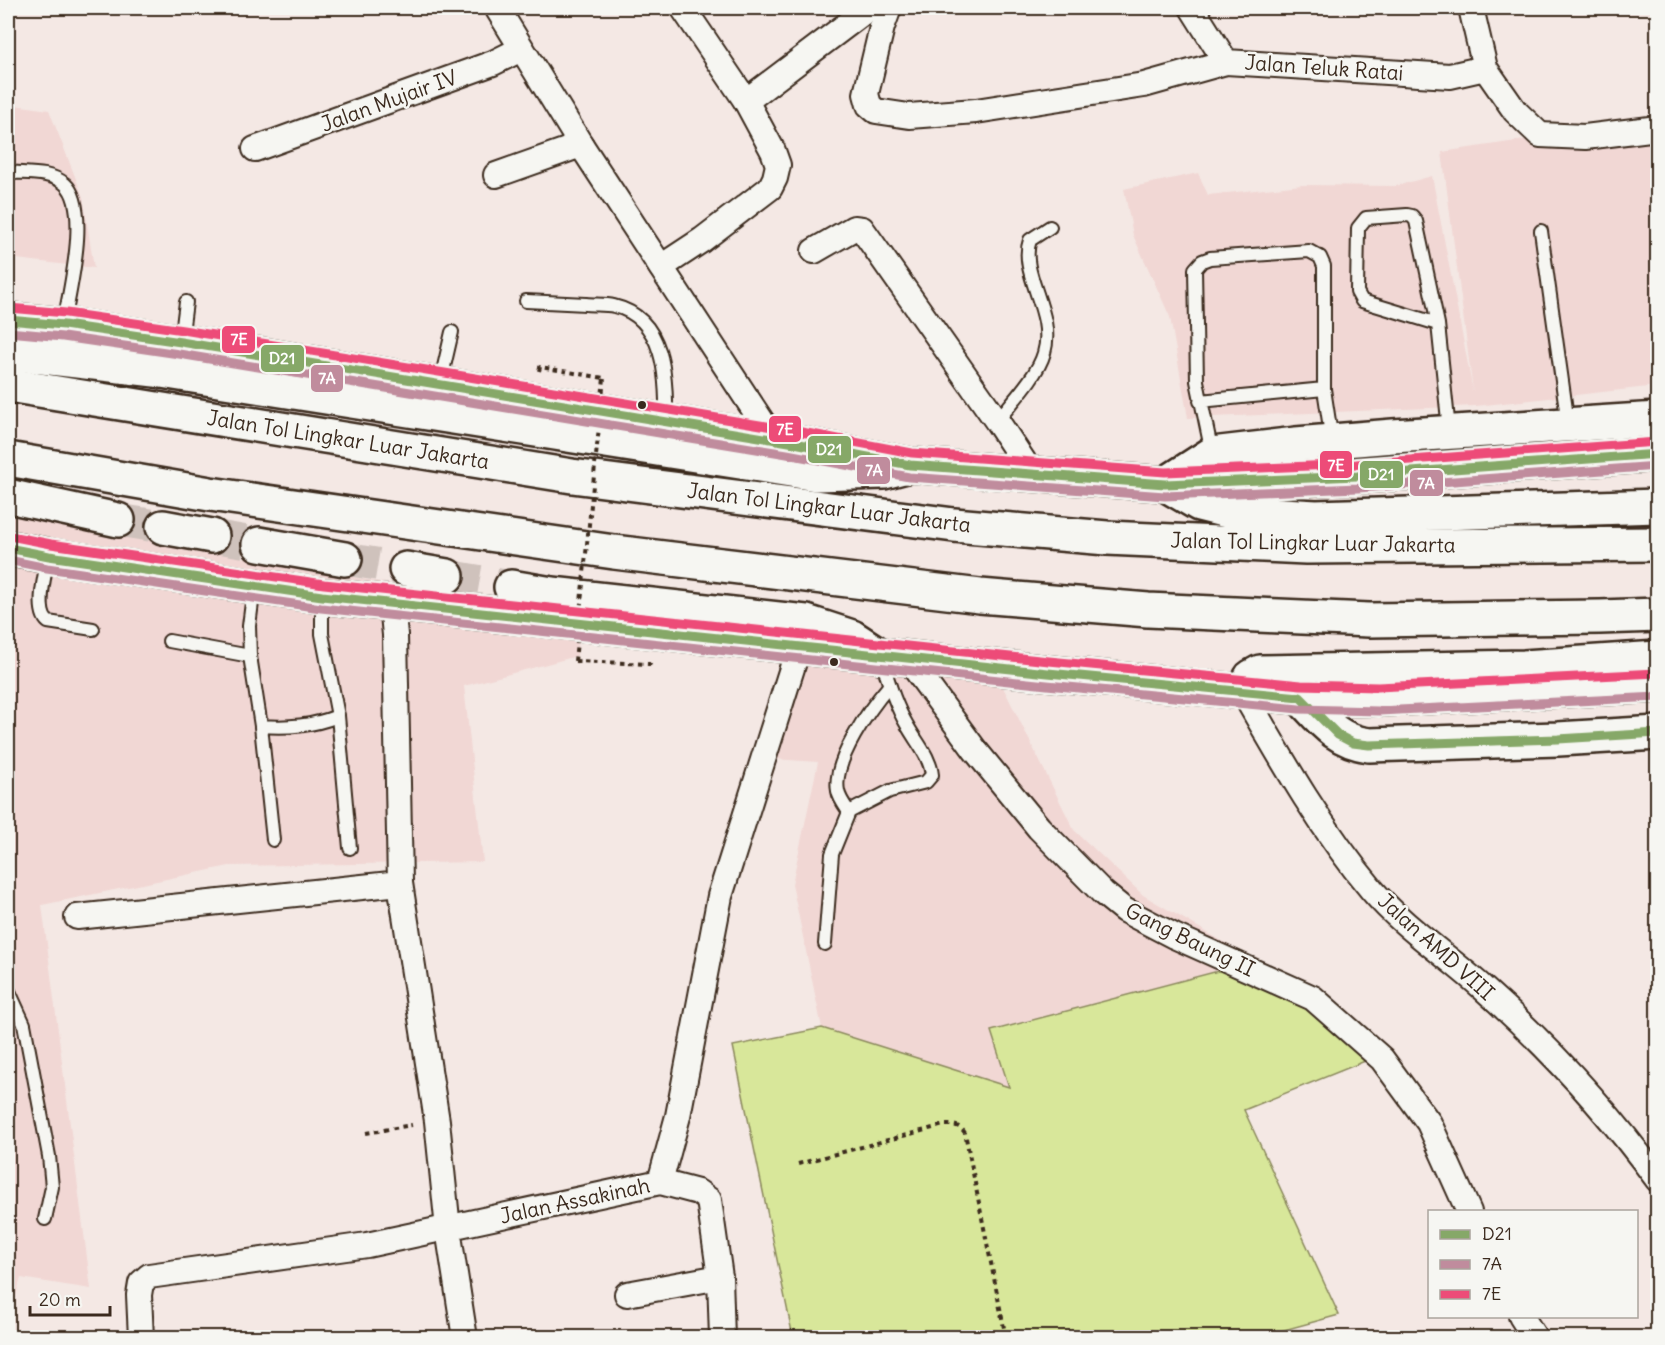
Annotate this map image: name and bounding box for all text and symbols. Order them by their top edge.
street label: Jalan Teluk Ratai [1244,48,1404,87]
street label: Jalan Mujair IV [317,63,461,138]
line badge: 7E [221,325,256,354]
text: 7E [230,329,248,349]
line badge: D21 [260,344,305,373]
text: D21 [269,348,295,368]
line badge: 7A [310,364,344,393]
text: 7A [318,368,336,388]
unlabelled marker [636,399,648,411]
street label: Jalan Tol Lingkar Luar Jakarta [205,404,491,475]
line badge: 7E [768,415,802,443]
text: 7E [776,419,794,439]
line badge: D21 [807,435,852,464]
text: D21 [816,439,842,459]
line badge: 7E [1319,450,1353,479]
text: 7E [1327,455,1345,475]
line badge: 7A [856,456,891,485]
text: 7A [865,460,883,480]
line badge: D21 [1359,460,1404,489]
text: D21 [1368,464,1394,484]
line badge: 7A [1409,469,1444,497]
text: 7A [1417,473,1435,493]
street label: Jalan Tol Lingkar Luar Jakarta [686,477,972,538]
street label: Jalan Tol Lingkar Luar Jakarta [1170,527,1456,558]
unlabelled marker [828,656,840,668]
street label: Jalan AMD VIII [1373,887,1500,1006]
street label: Gang Baung II [1121,896,1260,983]
street label: Jalan Assakinah [497,1171,652,1230]
legend [1428,1210,1638,1318]
text: D21 [1482,1222,1512,1245]
text: 7A [1482,1252,1502,1275]
scale bar [30,1279,110,1317]
text: 7E [1482,1282,1501,1305]
text: 20 m [39,1288,81,1311]

